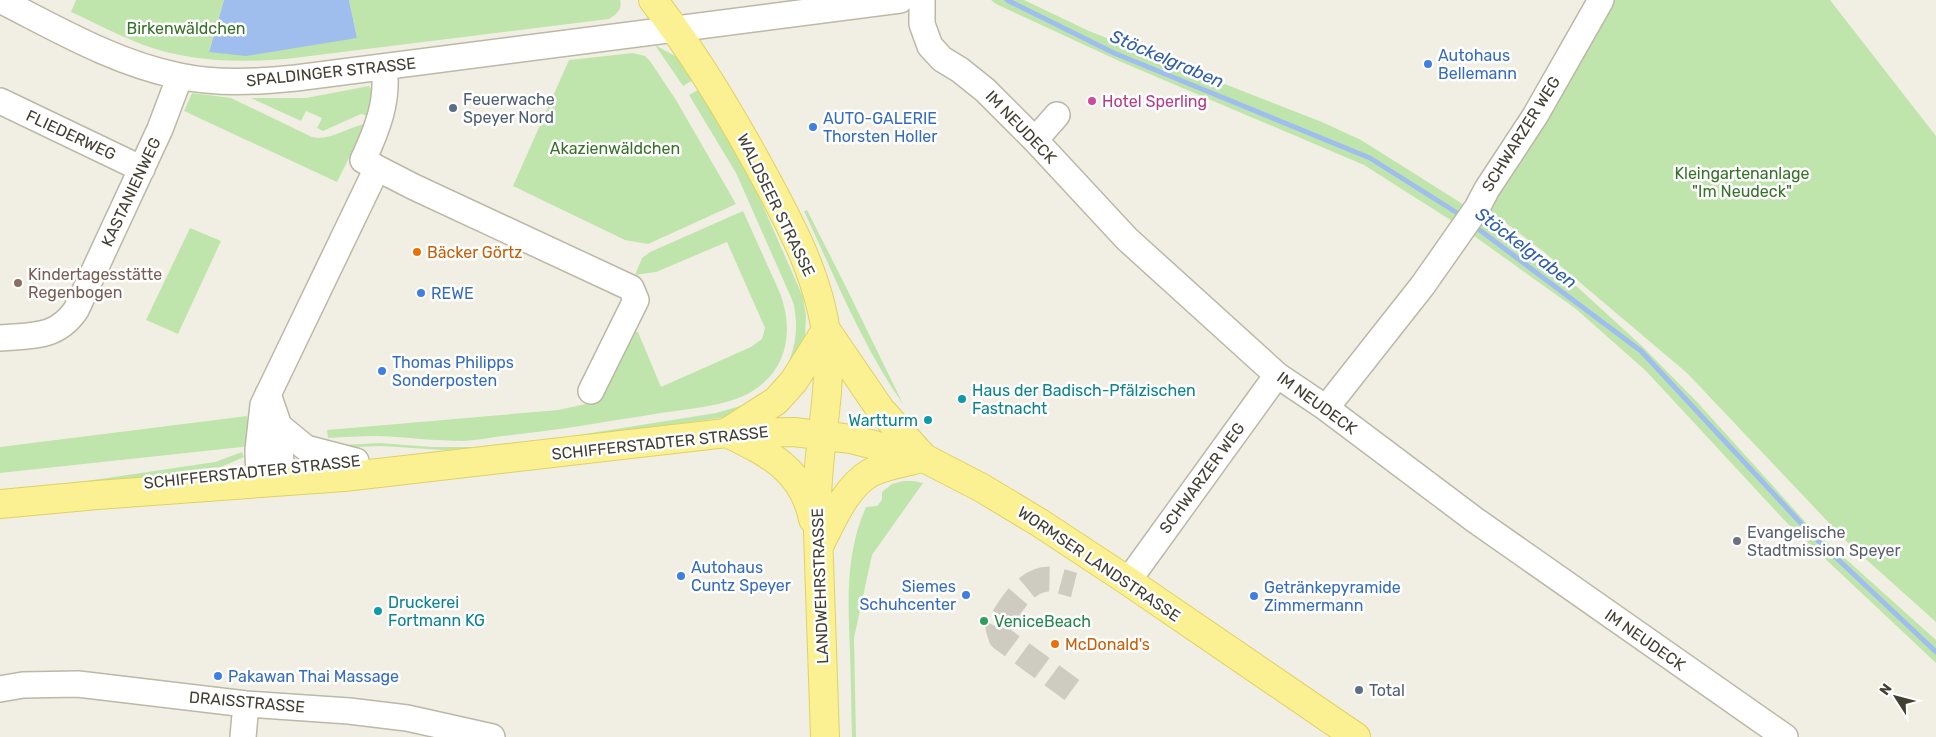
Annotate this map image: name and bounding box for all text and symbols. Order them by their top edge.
park label: Birkenwäldchen [126,19,246,38]
water label: Stöckelgraben [1107,25,1227,93]
place label: Autohaus Bellemann [1438,46,1517,83]
street label: SPALDINGER STRASSE [245,54,417,90]
marker: Autohaus Bellemann [1422,58,1434,70]
street label: SCHWARZER WEG [1478,73,1564,195]
street label: IM NEUDECK [982,87,1061,168]
place label: Feuerwache Speyer Nord [463,90,555,127]
place label: Hotel Sperling [1102,92,1207,111]
marker: Hotel Sperling [1086,95,1098,107]
marker: Feuerwache Speyer Nord [447,102,459,114]
street label: FLIEDERWEG [23,106,119,164]
place label: AUTO-GALERIE Thorsten Holler [823,109,937,146]
marker: AUTO-GALERIE Thorsten Holler [807,121,819,133]
street label: WALDSEER STRASSE [733,130,819,280]
street label: KASTANIENWEG [97,134,165,250]
park label: Akazienwäldchen [550,139,680,158]
park label: Kleingartenanlage "Im Neudeck" [1674,164,1810,201]
water label: Stöckelgraben [1471,203,1581,293]
place label: Bäcker Görtz [427,243,522,262]
marker: Bäcker Görtz [411,246,423,258]
place label: Kindertagesstätte Regenbogen [28,265,162,302]
marker: Kindertagesstätte Regenbogen [12,277,24,289]
place label: REWE [431,284,474,303]
marker: REWE [415,287,427,299]
place label: Thomas Philipps Sonderposten [392,353,514,390]
marker: Thomas Philipps Sonderposten [376,365,388,377]
street label: IM NEUDECK [1273,368,1361,439]
place label: Haus der Badisch-Pfälzischen Fastnacht [972,381,1196,418]
marker: Haus der Badisch-Pfälzischen Fastnacht [956,393,968,405]
place label: Wartturm [848,411,918,430]
marker: Wartturm [922,414,934,426]
street label: SCHWARZER WEG [1155,419,1249,537]
street label: SCHIFFERSTADTER STRASSE [551,422,769,464]
street label: SCHIFFERSTADTER STRASSE [143,451,361,493]
street label: WORMSER LANDSTRASSE [1014,502,1184,626]
street label: LANDWEHRSTRASSE [808,508,832,664]
place label: Evangelische Stadtmission Speyer [1747,523,1901,560]
marker: Evangelische Stadtmission Speyer [1731,535,1743,547]
place label: Autohaus Cuntz Speyer [691,558,791,595]
marker: Autohaus Cuntz Speyer [675,570,687,582]
place label: Siemes Schuhcenter [859,577,956,614]
place label: Getränkepyramide Zimmermann [1264,578,1401,615]
marker: Siemes Schuhcenter [960,589,972,601]
marker: Getränkepyramide Zimmermann [1248,590,1260,602]
place label: Druckerei Fortmann KG [388,593,485,630]
marker: Druckerei Fortmann KG [372,605,384,617]
street label: IM NEUDECK [1601,605,1689,675]
place label: VeniceBeach [994,612,1091,631]
marker: VeniceBeach [978,615,990,627]
place label: McDonald's [1065,635,1150,654]
marker: McDonald's [1049,638,1061,650]
place label: Pakawan Thai Massage [228,667,399,686]
marker: Pakawan Thai Massage [212,670,224,682]
north arrow [1871,672,1921,722]
place label: Total [1369,681,1405,700]
text: N [1876,681,1896,699]
marker: Total [1353,684,1365,696]
street label: DRAISSTRASSE [188,687,306,717]

